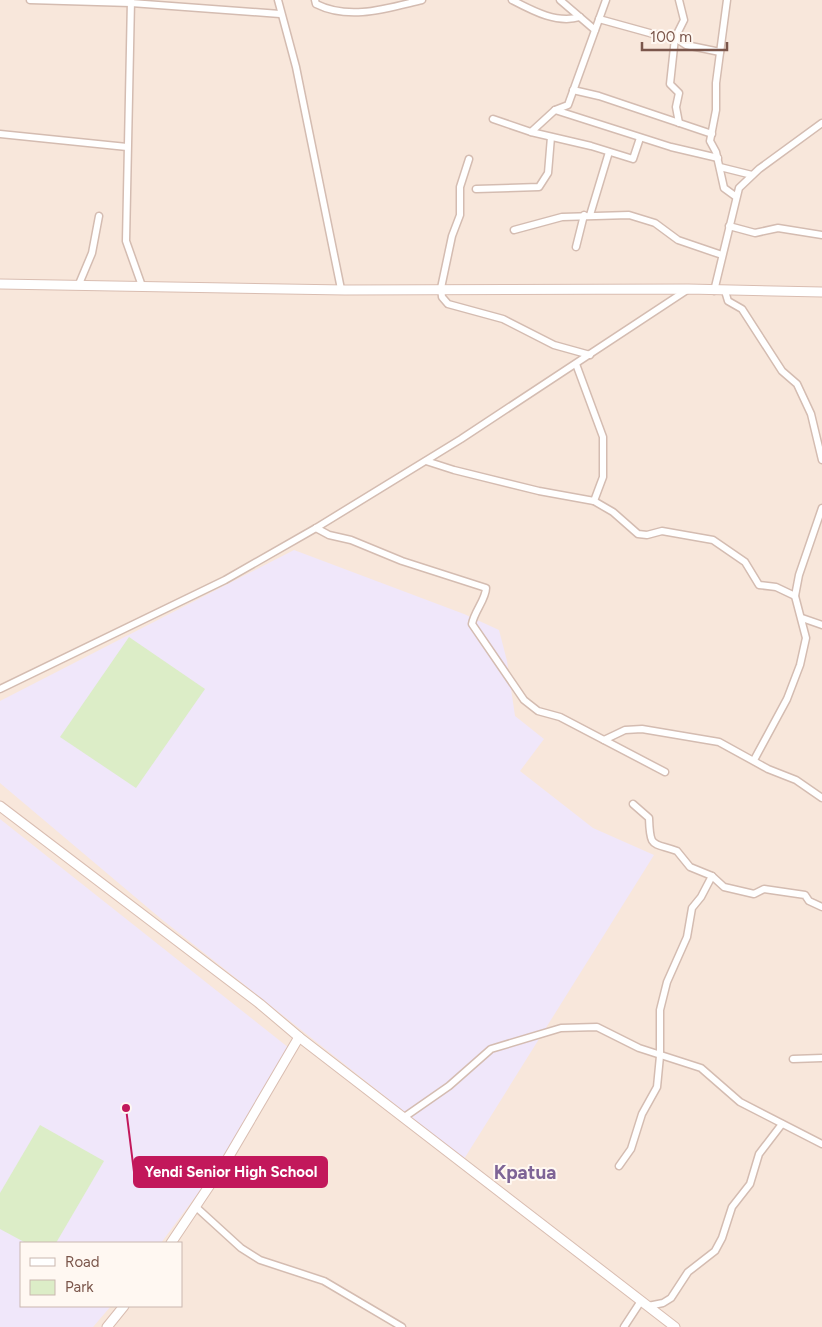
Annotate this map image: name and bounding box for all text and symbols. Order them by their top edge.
scale bar [642,20,727,52]
text: 100 m [650,28,692,46]
callout: Yendi Senior High School [134,1157,327,1187]
district label: Kpatua [494,1161,556,1184]
text: Yendi Senior High School [145,1163,317,1181]
legend [20,1242,182,1307]
text: Road [65,1253,100,1271]
text: Park [65,1278,94,1296]

